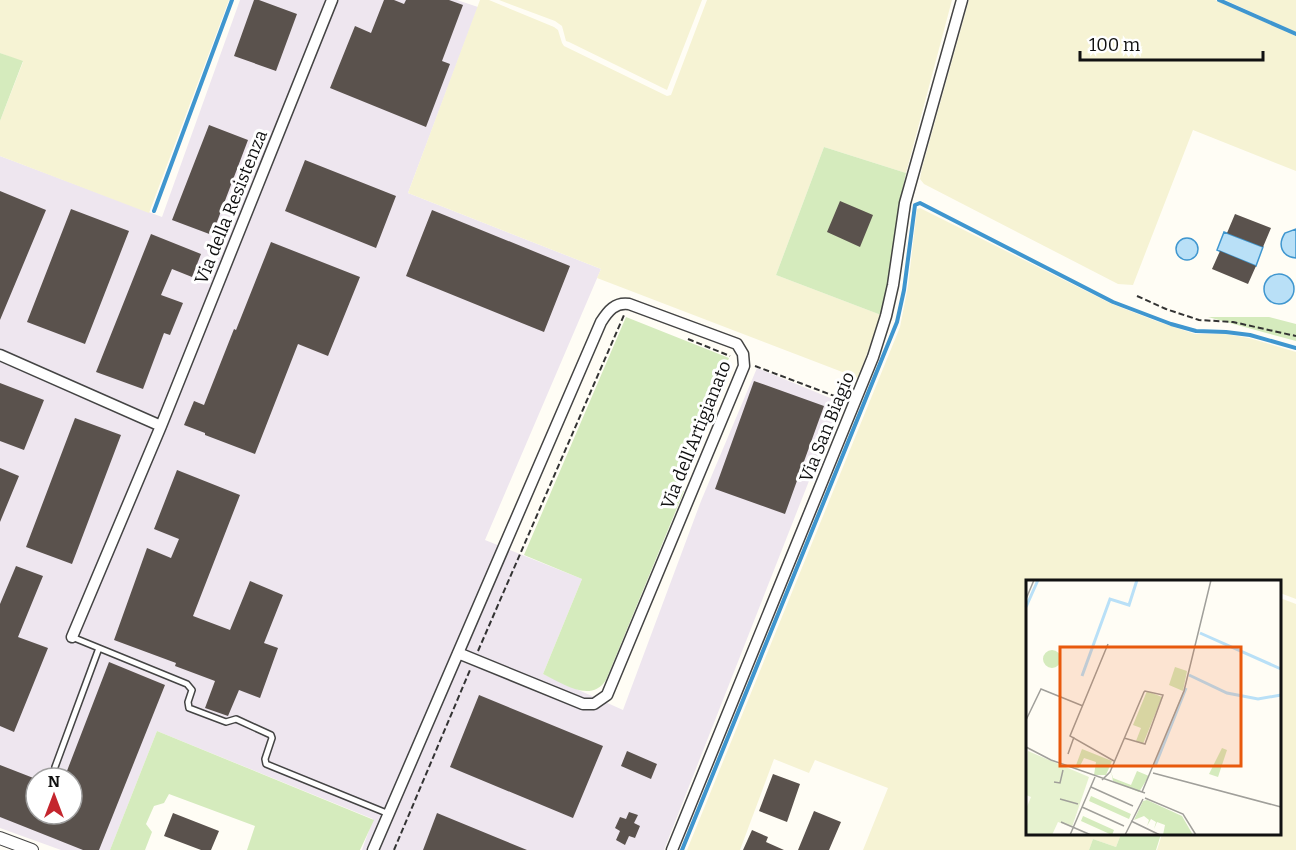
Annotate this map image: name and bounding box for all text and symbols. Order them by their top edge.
scale bar [1080,24,1263,62]
text: 100 m [1089,34,1140,56]
street label: Via della Resistenza [190,127,272,287]
street label: Via dell'Artigianato [656,358,736,512]
street label: Via San Biagio [795,369,859,485]
inset map [1026,580,1281,835]
north arrow [24,766,84,826]
text: N [48,772,60,791]

